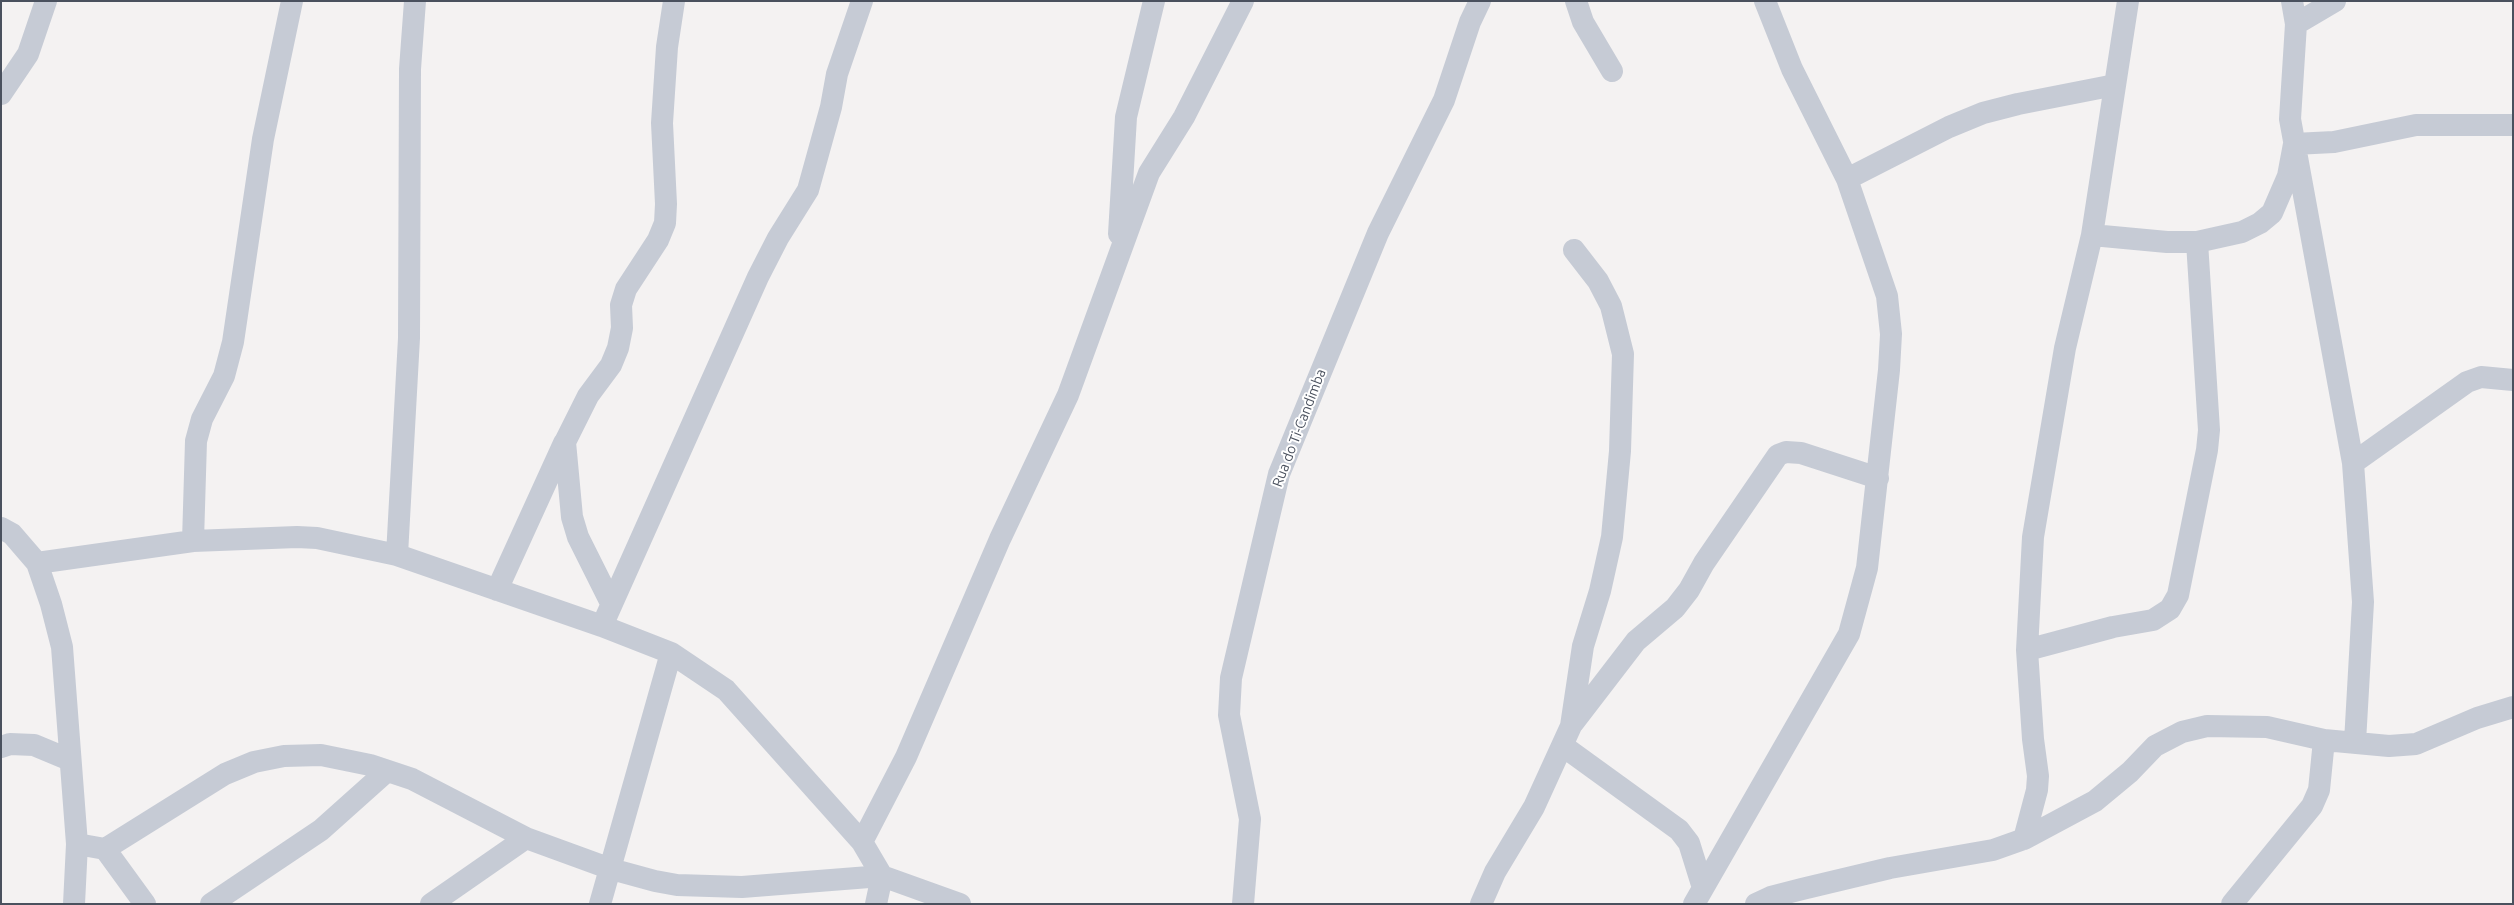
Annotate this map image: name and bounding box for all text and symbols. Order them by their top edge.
street label: Rua do Ti-Candimba [1269,367,1329,489]

